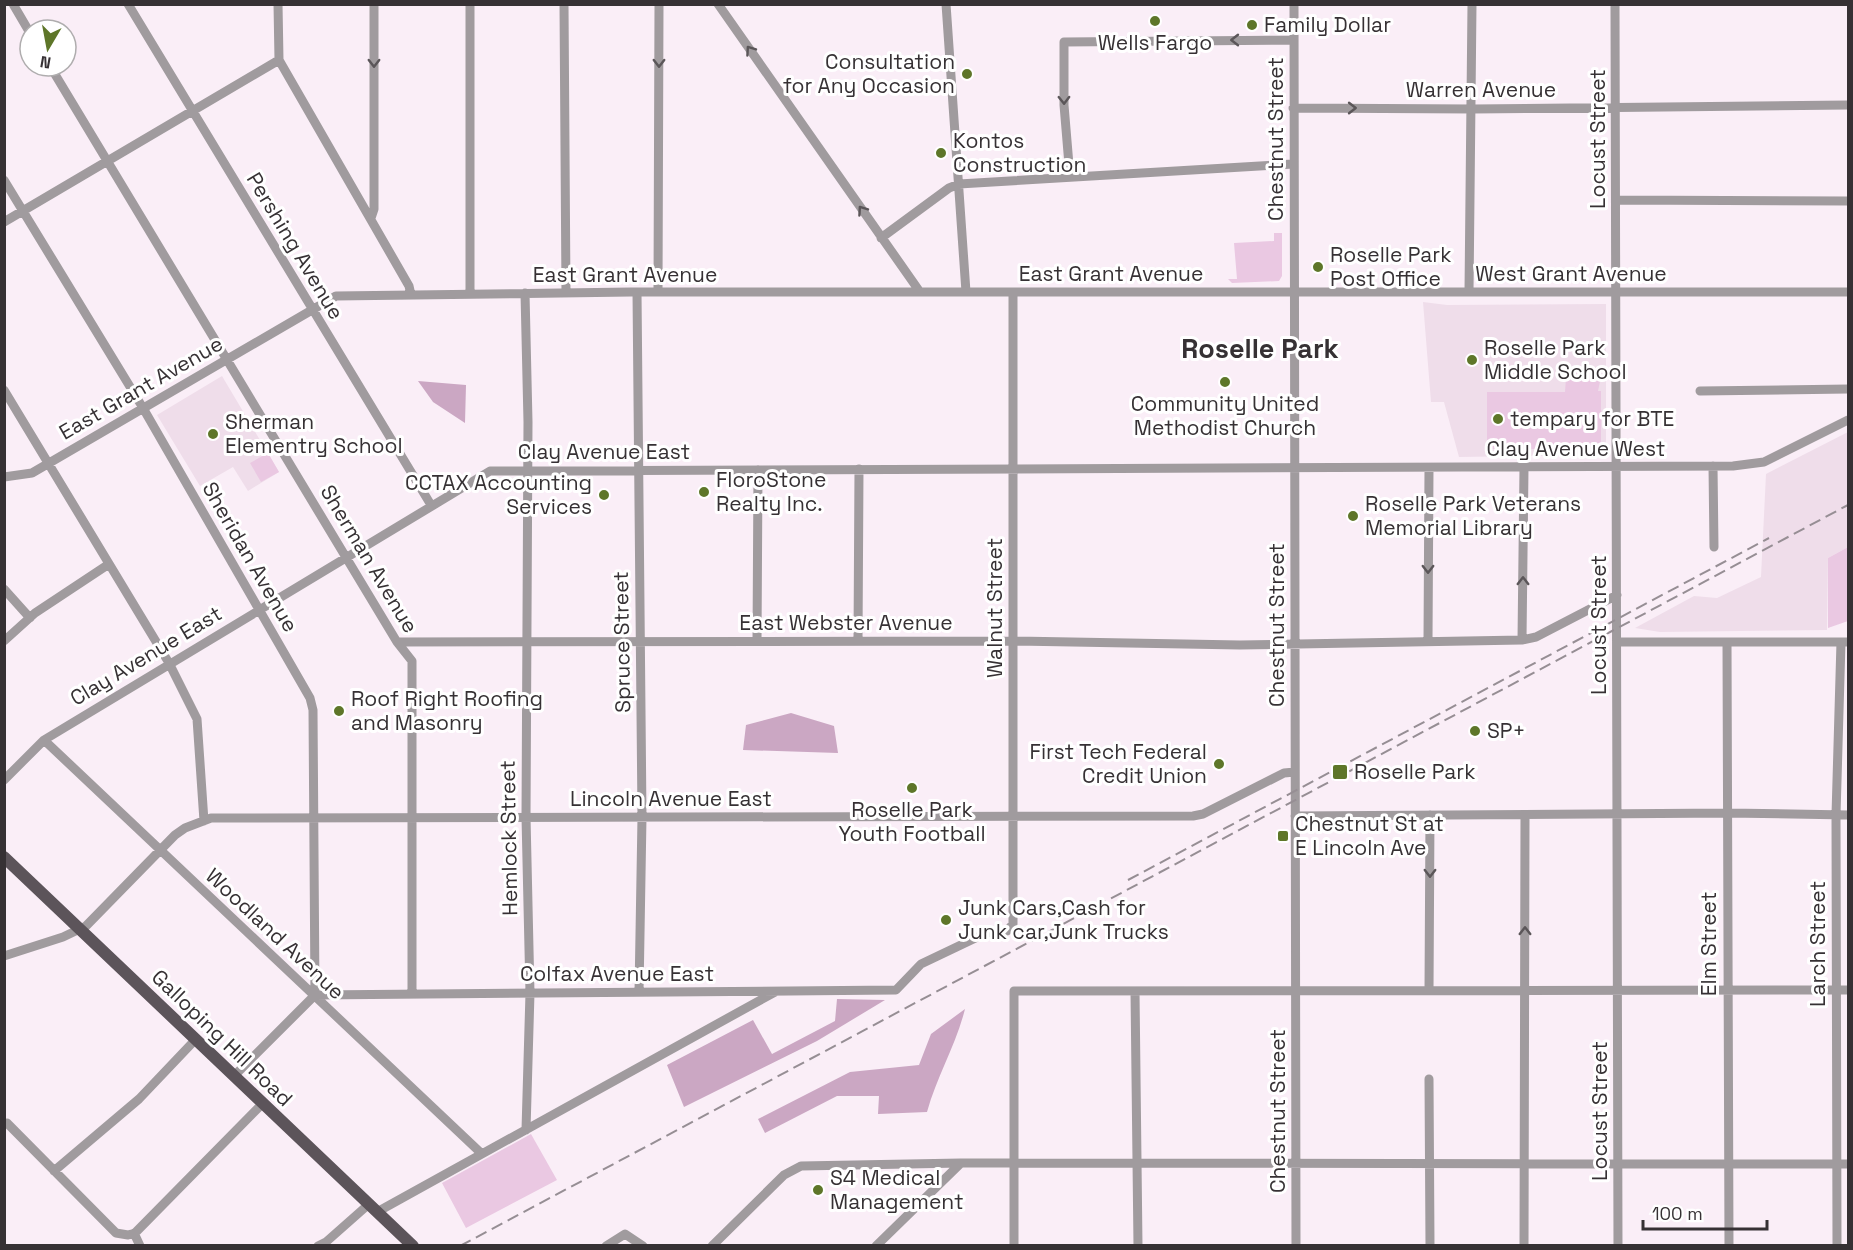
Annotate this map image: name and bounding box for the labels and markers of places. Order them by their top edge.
place label: Family Dollar [1264,11,1391,38]
marker: Wells Fargo [1148,14,1162,28]
marker: Family Dollar [1245,18,1259,32]
place label: Wells Fargo [1098,29,1212,56]
place label: Consultation for Any Occasion [783,48,955,99]
marker: Consultation for Any Occasion [960,67,974,81]
place label: Kontos Construction [953,127,1086,178]
marker: Kontos Construction [934,146,948,160]
place label: Roselle Park Post Office [1330,241,1452,292]
marker: Roselle Park Post Office [1311,260,1325,274]
place label: Roselle Park Middle School [1484,334,1627,385]
marker: Roselle Park Middle School [1465,353,1479,367]
marker: Community United Methodist Church [1218,375,1232,389]
place label: Community United Methodist Church [1131,390,1319,441]
place label: tempary for BTE [1510,405,1674,432]
place label: Sherman Elementry School [225,408,403,459]
marker: tempary for BTE [1491,412,1505,426]
marker: Sherman Elementry School [206,427,220,441]
place label: FloroStone Realty Inc. [716,466,826,517]
place label: CCTAX Accounting Services [405,469,592,520]
marker: FloroStone Realty Inc. [697,485,711,499]
marker: CCTAX Accounting Services [597,488,611,502]
place label: Roselle Park Veterans Memorial Library [1365,490,1581,541]
marker: Roselle Park Veterans Memorial Library [1346,509,1360,523]
place label: Roof Right Roofing and Masonry [351,685,543,736]
marker: Roof Right Roofing and Masonry [332,704,346,718]
place label: SP+ [1487,717,1526,744]
marker: SP+ [1468,724,1482,738]
place label: First Tech Federal Credit Union [1030,738,1207,789]
marker: First Tech Federal Credit Union [1212,757,1226,771]
place label: Roselle Park [1354,758,1476,785]
marker: Roselle Park [1331,763,1349,781]
marker: Roselle Park Youth Football [905,781,919,795]
place label: Roselle Park Youth Football [838,796,986,847]
place label: Chestnut St at E Lincoln Ave [1295,810,1444,861]
marker: Chestnut St at E Lincoln Ave [1276,829,1290,843]
place label: Junk Cars,Cash for Junk car,Junk Trucks [958,894,1169,945]
marker: Junk Cars,Cash for Junk car,Junk Trucks [939,913,953,927]
place label: S4 Medical Management [830,1164,964,1215]
marker: S4 Medical Management [811,1183,825,1197]

